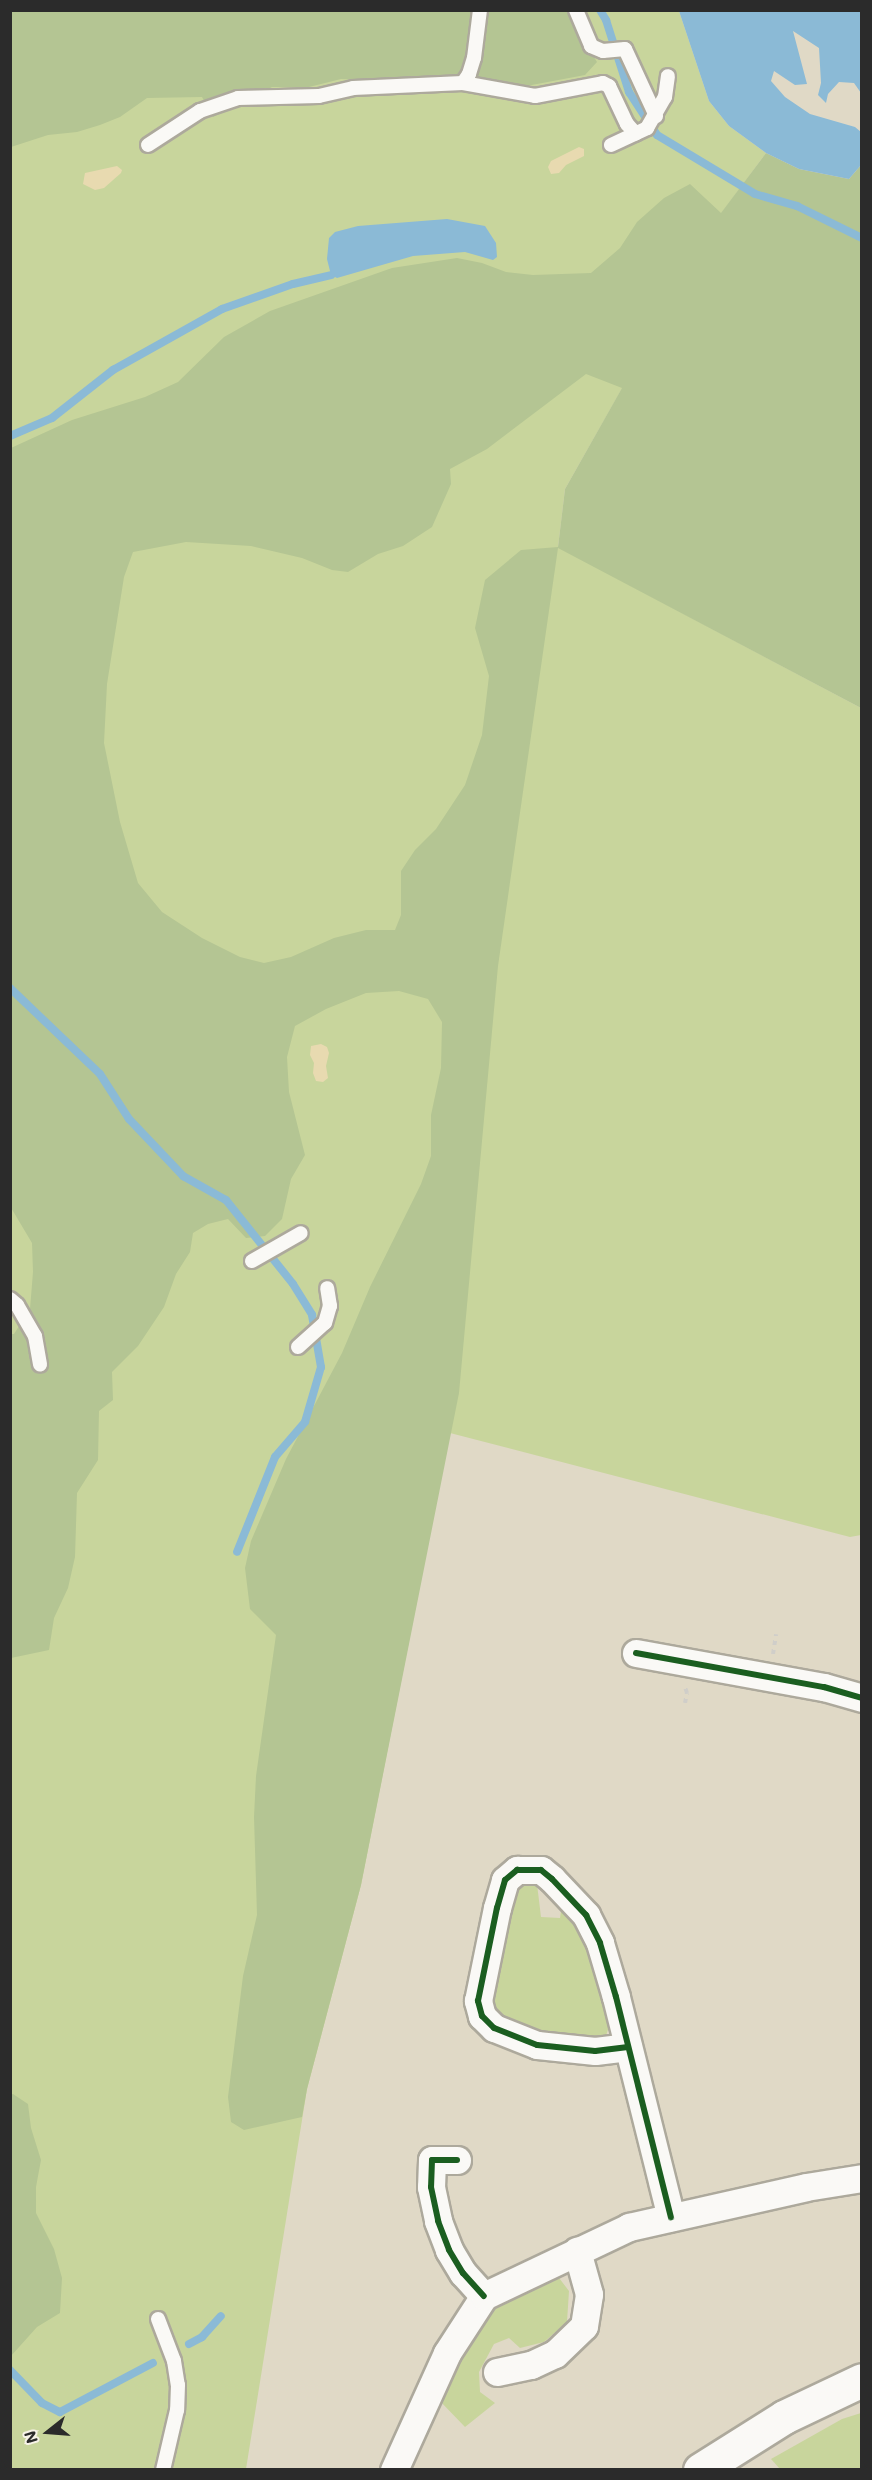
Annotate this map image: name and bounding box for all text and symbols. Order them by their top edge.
north arrow [18,2402,78,2462]
text: N [18,2429,42,2446]

